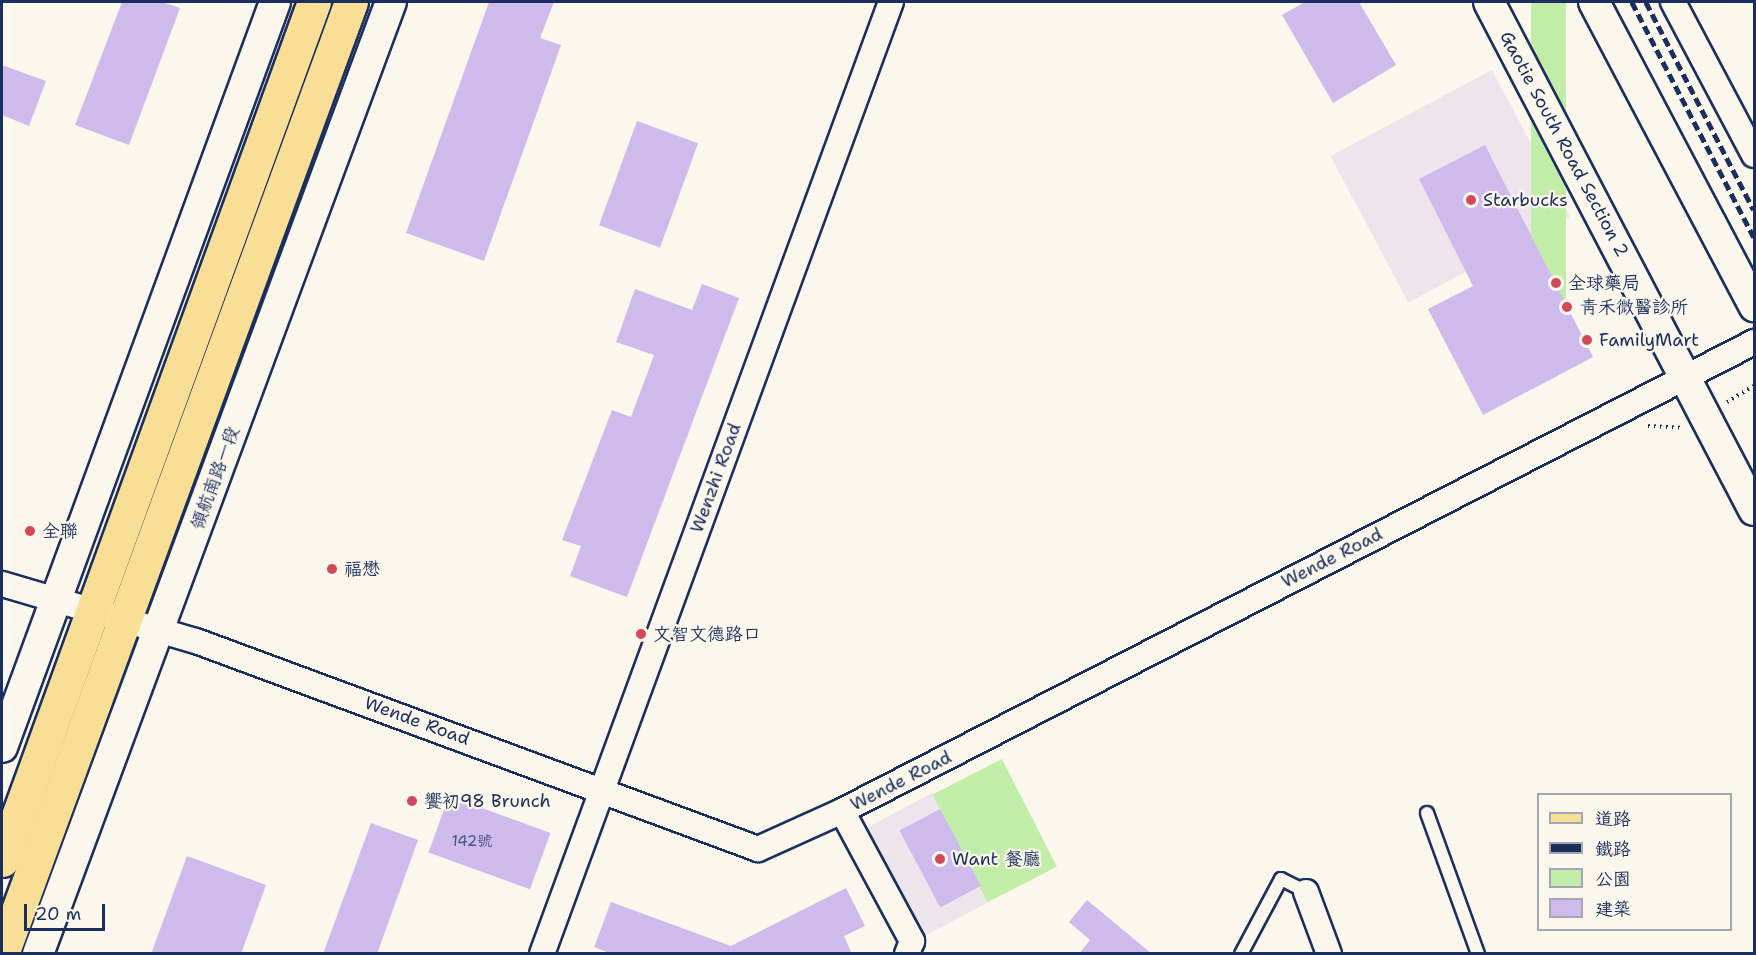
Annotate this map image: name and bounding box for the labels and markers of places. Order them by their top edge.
place label: Starbucks [1483,189,1568,211]
marker: Starbucks [1464,193,1478,207]
place label: 全球藥局 [1568,272,1640,294]
marker: 全球藥局 [1549,276,1563,290]
place label: 青禾微醫診所 [1580,296,1688,318]
marker: 青禾微醫診所 [1558,298,1576,316]
place label: FamilyMart [1599,329,1699,351]
marker: FamilyMart [1580,333,1594,347]
place label: 全聯 [42,520,78,542]
marker: 全聯 [23,524,37,538]
place label: 福懋 [344,558,380,580]
marker: 福懋 [325,562,339,576]
place label: 文智文德路口 [653,623,761,645]
marker: 文智文德路口 [634,627,648,641]
place label: 饗初98 Brunch [424,790,551,812]
marker: 饗初98 Brunch [405,794,419,808]
place label: Want 餐廳 [952,848,1041,870]
marker: Want 餐廳 [933,852,947,866]

